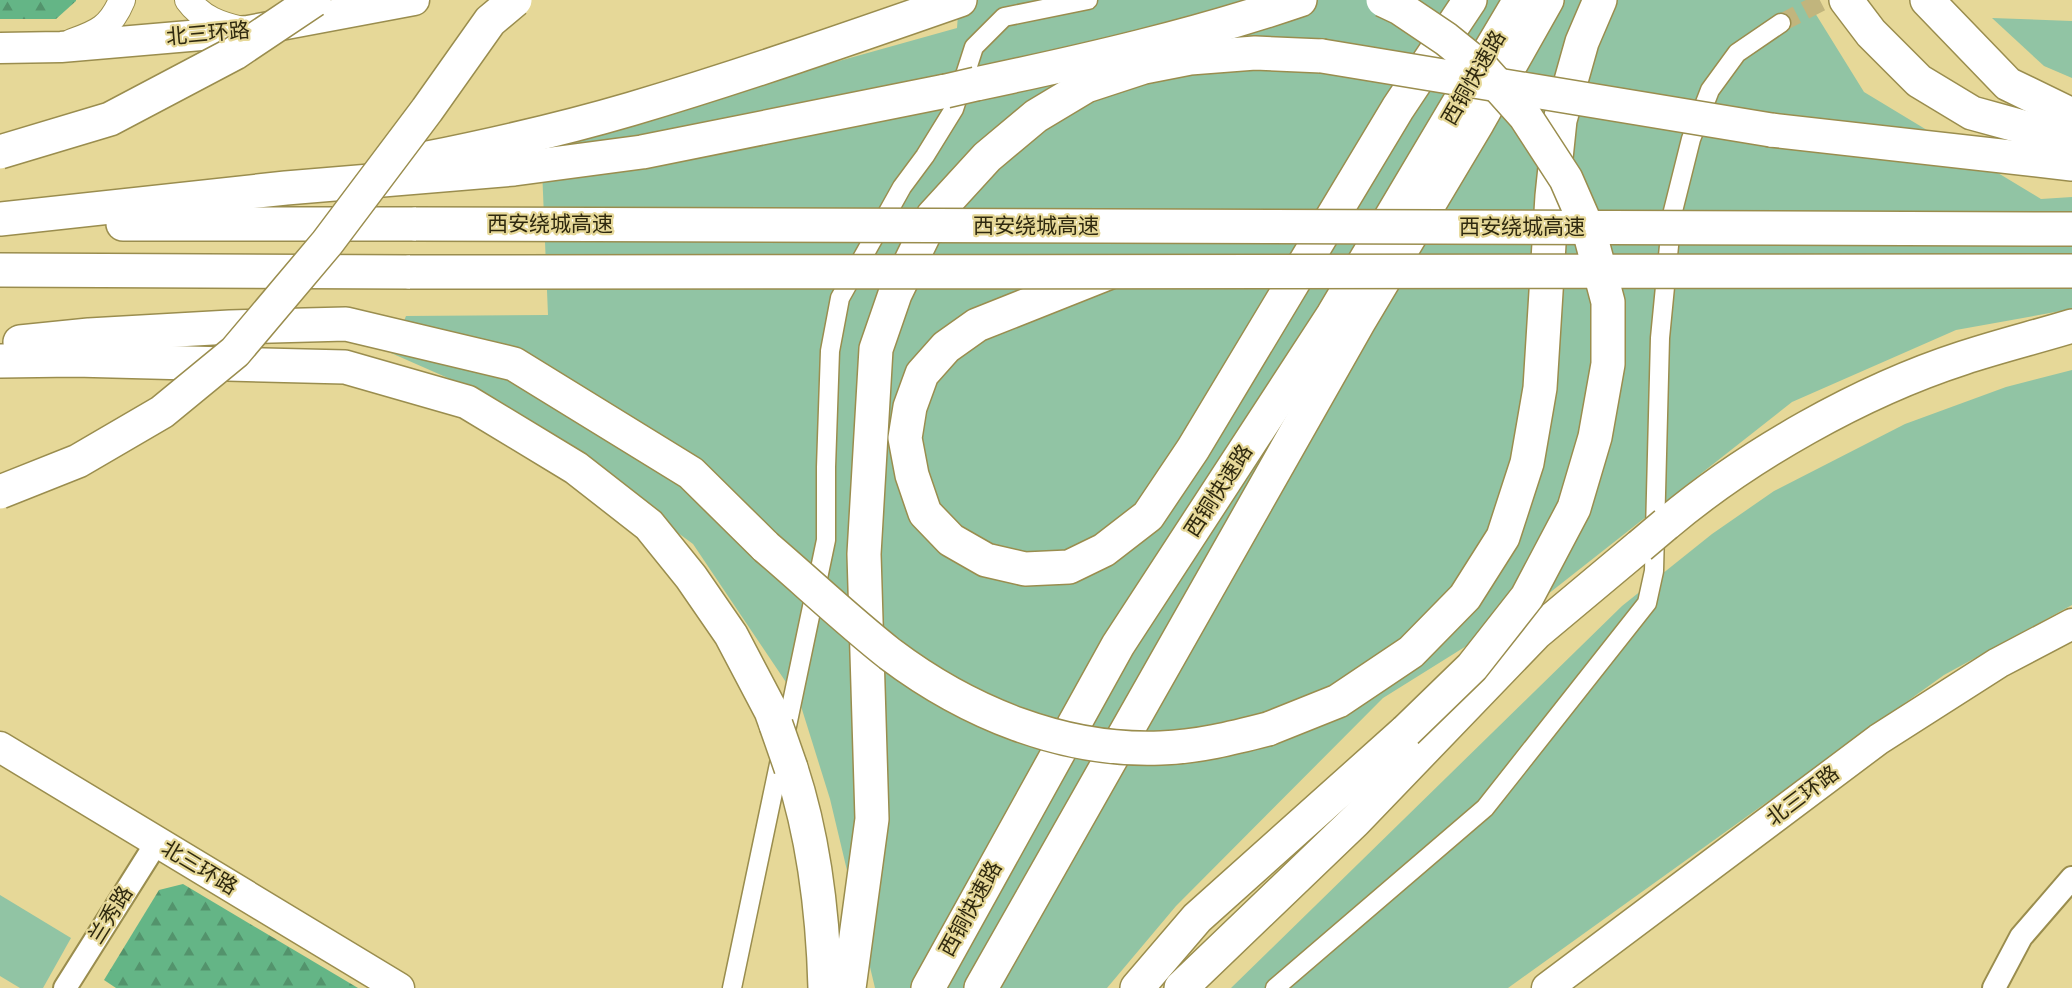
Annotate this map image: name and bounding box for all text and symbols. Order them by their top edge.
street label: 北三环路 [165,19,251,48]
street label: 西铜快速路 [1438,27,1509,129]
street label: 西安绕城高速 [487,213,613,235]
street label: 西安绕城高速 [973,215,1099,237]
street label: 西安绕城高速 [1459,216,1585,238]
street label: 西铜快速路 [1181,441,1256,541]
street label: 北三环路 [1763,762,1843,830]
street label: 北三环路 [158,837,241,899]
street label: 西铜快速路 [935,858,1006,960]
street label: 兰秀路 [85,882,137,947]

